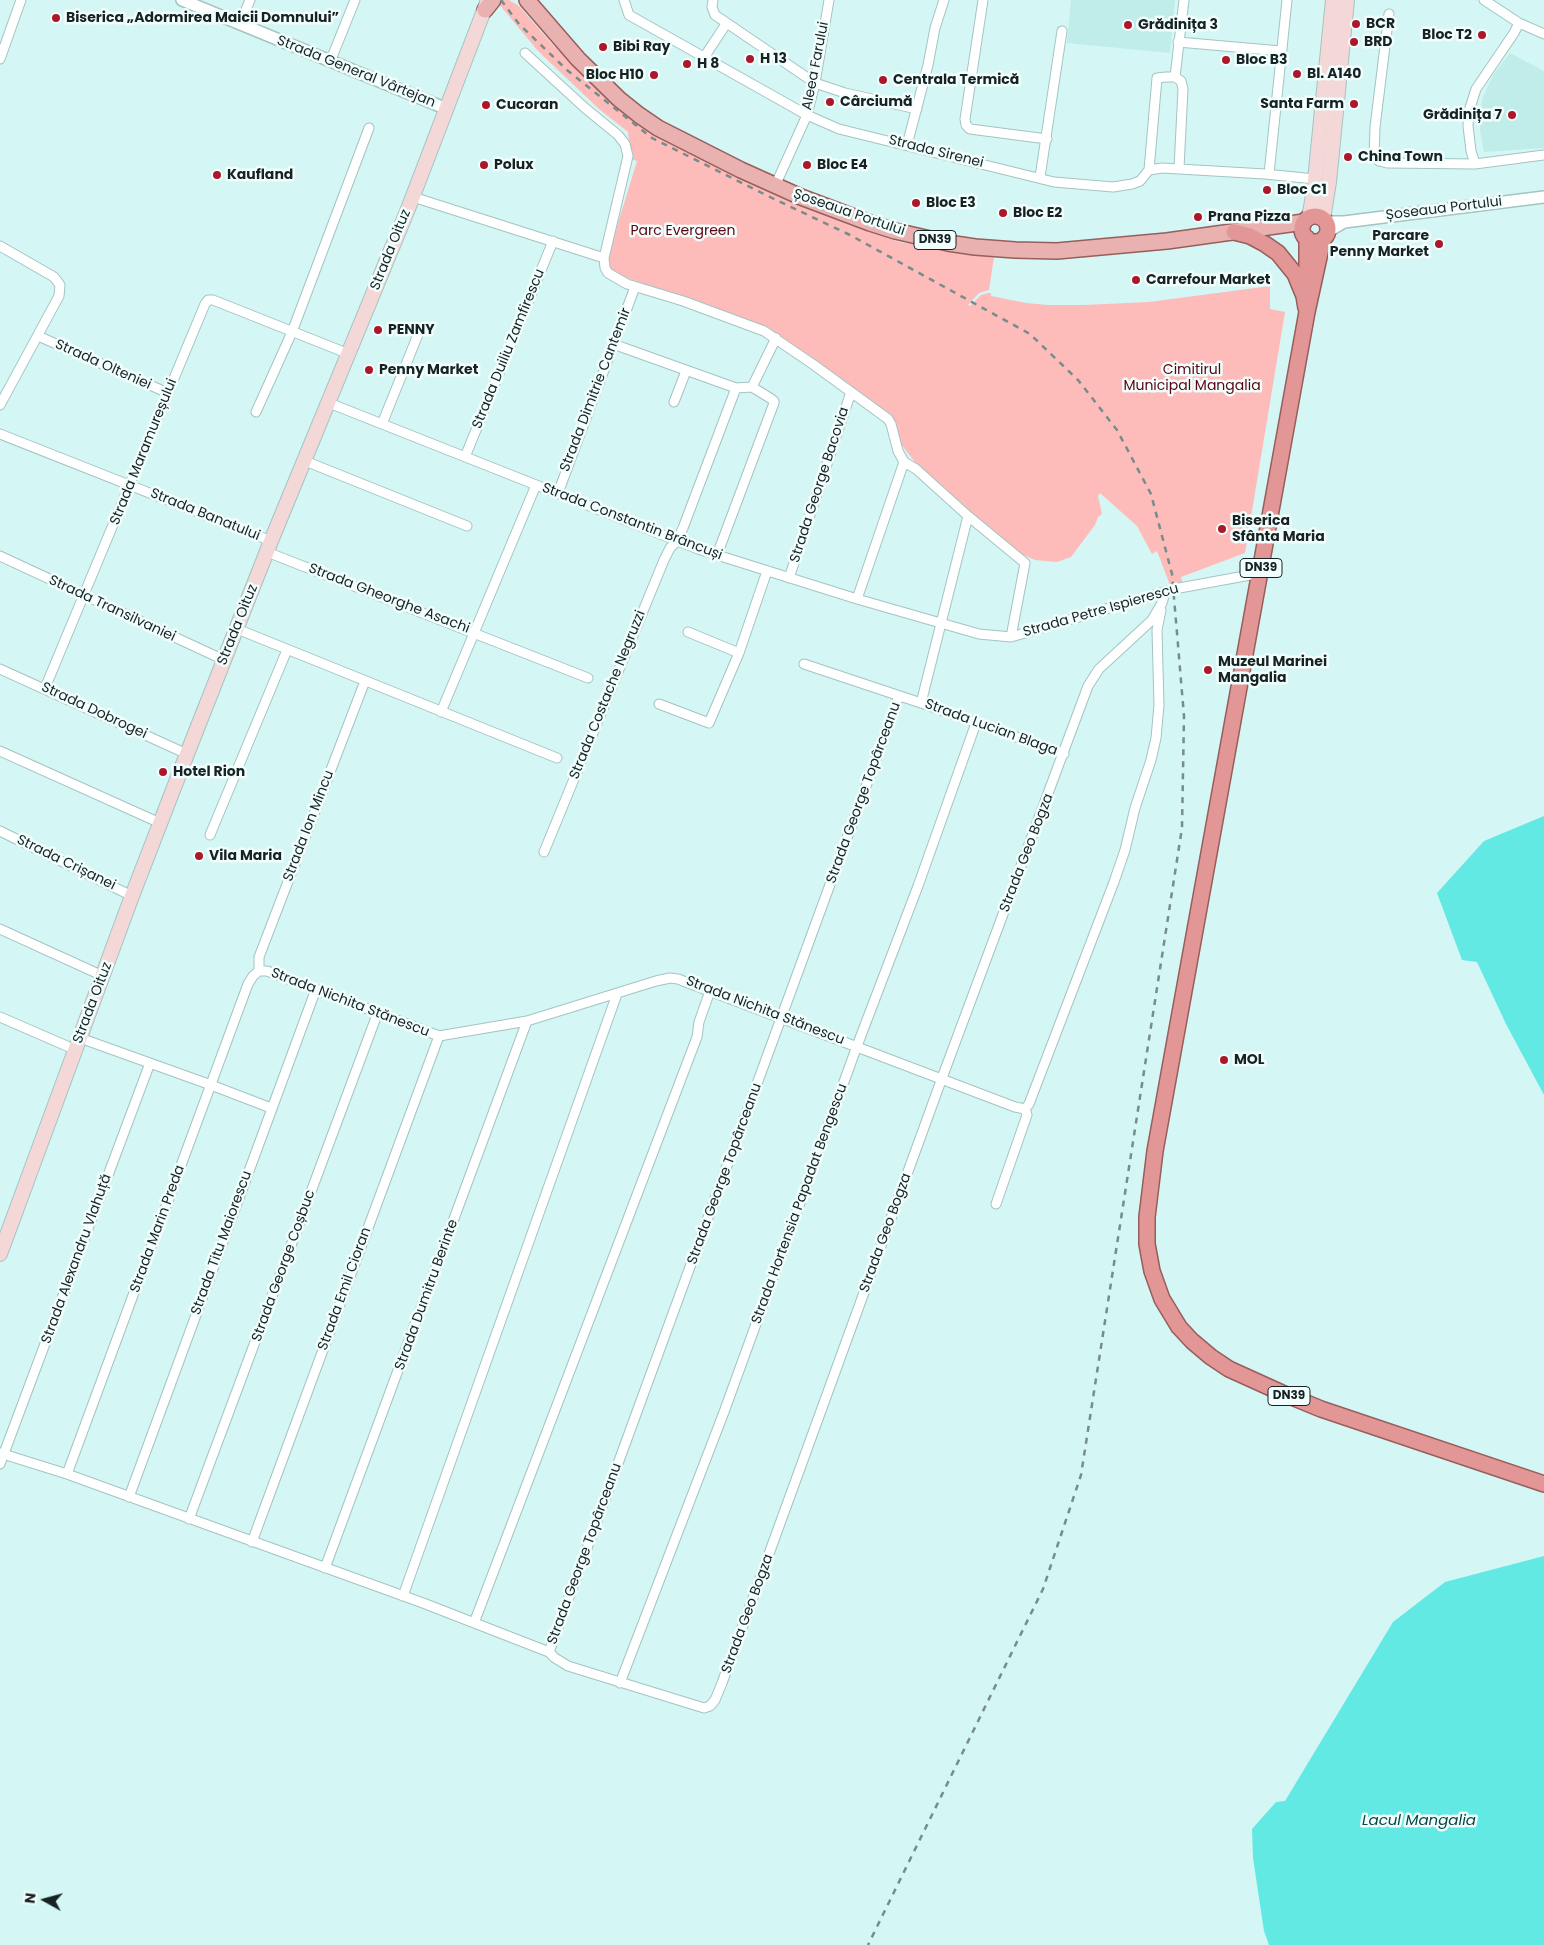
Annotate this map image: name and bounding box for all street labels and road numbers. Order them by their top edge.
street label: Aleea Farului [799,20,833,112]
street label: Strada General Vârtejan [274,32,438,112]
street label: Strada Sirenei [887,132,985,172]
street label: Șoseaua Portului [791,186,907,240]
street label: Șoseaua Portului [1385,194,1503,224]
street label: Strada Oituz [367,207,415,293]
road number: DN39 [914,230,956,250]
street label: Strada Duiliu Zamfirescu [469,267,549,431]
street label: Strada Dimitrie Cantemir [557,306,635,474]
street label: Strada Olteniei [52,336,154,394]
street label: Strada Maramureșului [107,376,181,528]
street label: Strada George Bacovia [787,405,853,565]
street label: Strada Constantin Brâncuși [539,480,725,564]
street label: Strada Banatului [148,485,262,545]
road number: DN39 [1240,558,1282,578]
street label: Strada Gheorghe Asachi [306,560,472,638]
street label: Strada Transilvaniei [46,572,178,646]
street label: Strada Petre Ispierescu [1021,581,1181,641]
street label: Strada Oituz [214,582,262,668]
street label: Strada Costache Negruzzi [566,608,650,782]
street label: Strada Dobrogei [38,679,150,743]
street label: Strada Lucian Blaga [922,696,1060,760]
street label: Strada George Topârceanu [823,700,905,886]
street label: Strada Ion Mincu [280,768,338,884]
street label: Strada Geo Bogza [997,791,1057,915]
street label: Strada Crișanei [14,832,118,894]
street label: Strada Oituz [70,960,116,1046]
street label: Strada Nichita Stănescu [268,965,432,1041]
street label: Strada Nichita Stănescu [683,973,847,1049]
street label: Strada George Topârceanu [684,1081,766,1267]
street label: Strada Hortensia Papadat Bengescu [749,1081,851,1327]
street label: Strada Marin Preda [127,1163,189,1295]
street label: Strada Titu Maiorescu [188,1169,256,1317]
street label: Strada Geo Bogza [857,1171,915,1295]
street label: Strada Alexandru Vlahuță [38,1172,116,1346]
street label: Strada George Coșbuc [249,1188,319,1344]
street label: Strada Dumitru Berinte [392,1217,462,1373]
street label: Strada Emil Cioran [315,1225,375,1353]
road number: DN39 [1268,1386,1310,1405]
street label: Strada George Topârceanu [544,1461,626,1647]
street label: Strada Geo Bogza [719,1552,777,1676]

